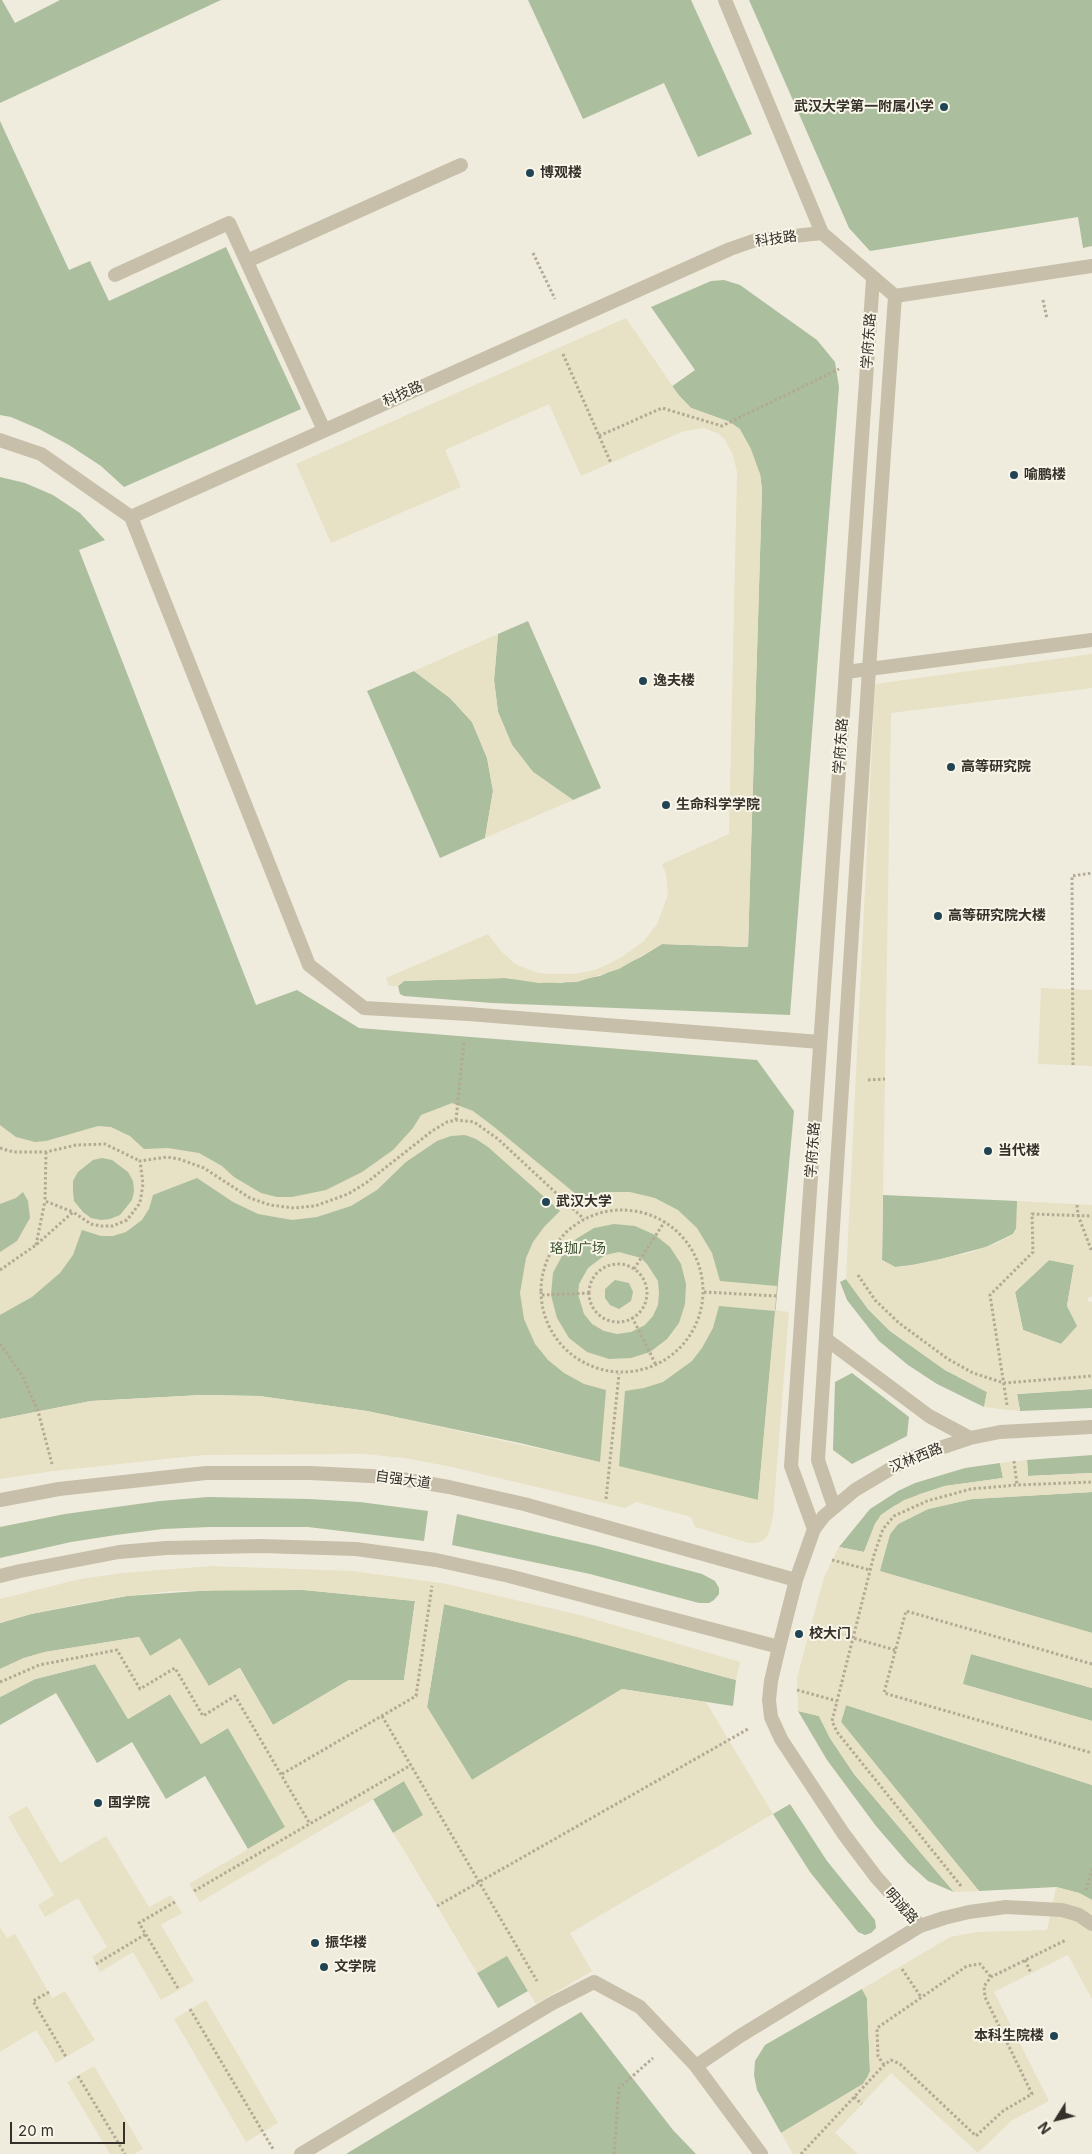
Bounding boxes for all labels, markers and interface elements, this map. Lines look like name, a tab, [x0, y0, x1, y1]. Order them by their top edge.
place label: 武汉大学第一附属小学	[794, 99, 934, 115]
marker: 武汉大学第一附属小学	[938, 101, 950, 113]
place label: 博观楼	[540, 165, 582, 181]
marker: 博观楼	[524, 167, 536, 179]
street label: 科技路	[754, 228, 798, 250]
street label: 学府东路	[859, 312, 879, 370]
street label: 科技路	[380, 378, 426, 410]
place label: 喻鹏楼	[1024, 467, 1066, 483]
marker: 喻鹏楼	[1008, 469, 1020, 481]
place label: 逸夫楼	[653, 673, 695, 689]
marker: 逸夫楼	[637, 675, 649, 687]
street label: 学府东路	[831, 717, 851, 775]
place label: 高等研究院	[961, 759, 1031, 775]
marker: 高等研究院	[945, 761, 957, 773]
place label: 生命科学学院	[676, 797, 760, 813]
marker: 生命科学学院	[660, 799, 672, 811]
place label: 高等研究院大楼	[948, 908, 1046, 924]
marker: 高等研究院大楼	[932, 910, 944, 922]
street label: 学府东路	[803, 1121, 823, 1179]
place label: 当代楼	[998, 1143, 1040, 1159]
marker: 当代楼	[982, 1145, 994, 1157]
place label: 武汉大学	[556, 1194, 612, 1210]
marker: 武汉大学	[540, 1196, 552, 1208]
park label: 珞珈广场	[550, 1241, 606, 1257]
street label: 汉林西路	[887, 1440, 945, 1476]
street label: 自强大道	[374, 1468, 432, 1492]
place label: 校大门	[809, 1626, 851, 1642]
marker: 校大门	[793, 1628, 805, 1640]
place label: 国学院	[108, 1795, 150, 1811]
marker: 国学院	[92, 1797, 104, 1809]
street label: 明诚路	[881, 1885, 921, 1927]
place label: 振华楼	[325, 1935, 367, 1951]
marker: 振华楼	[309, 1937, 321, 1949]
place label: 文学院	[334, 1959, 376, 1975]
marker: 文学院	[318, 1961, 330, 1973]
place label: 本科生院楼	[974, 2028, 1044, 2044]
marker: 本科生院楼	[1048, 2030, 1060, 2042]
north arrow	[1032, 2094, 1082, 2144]
scale bar	[12, 2112, 128, 2144]
text: N	[1034, 2119, 1054, 2137]
text: 20 m	[18, 2121, 54, 2140]

